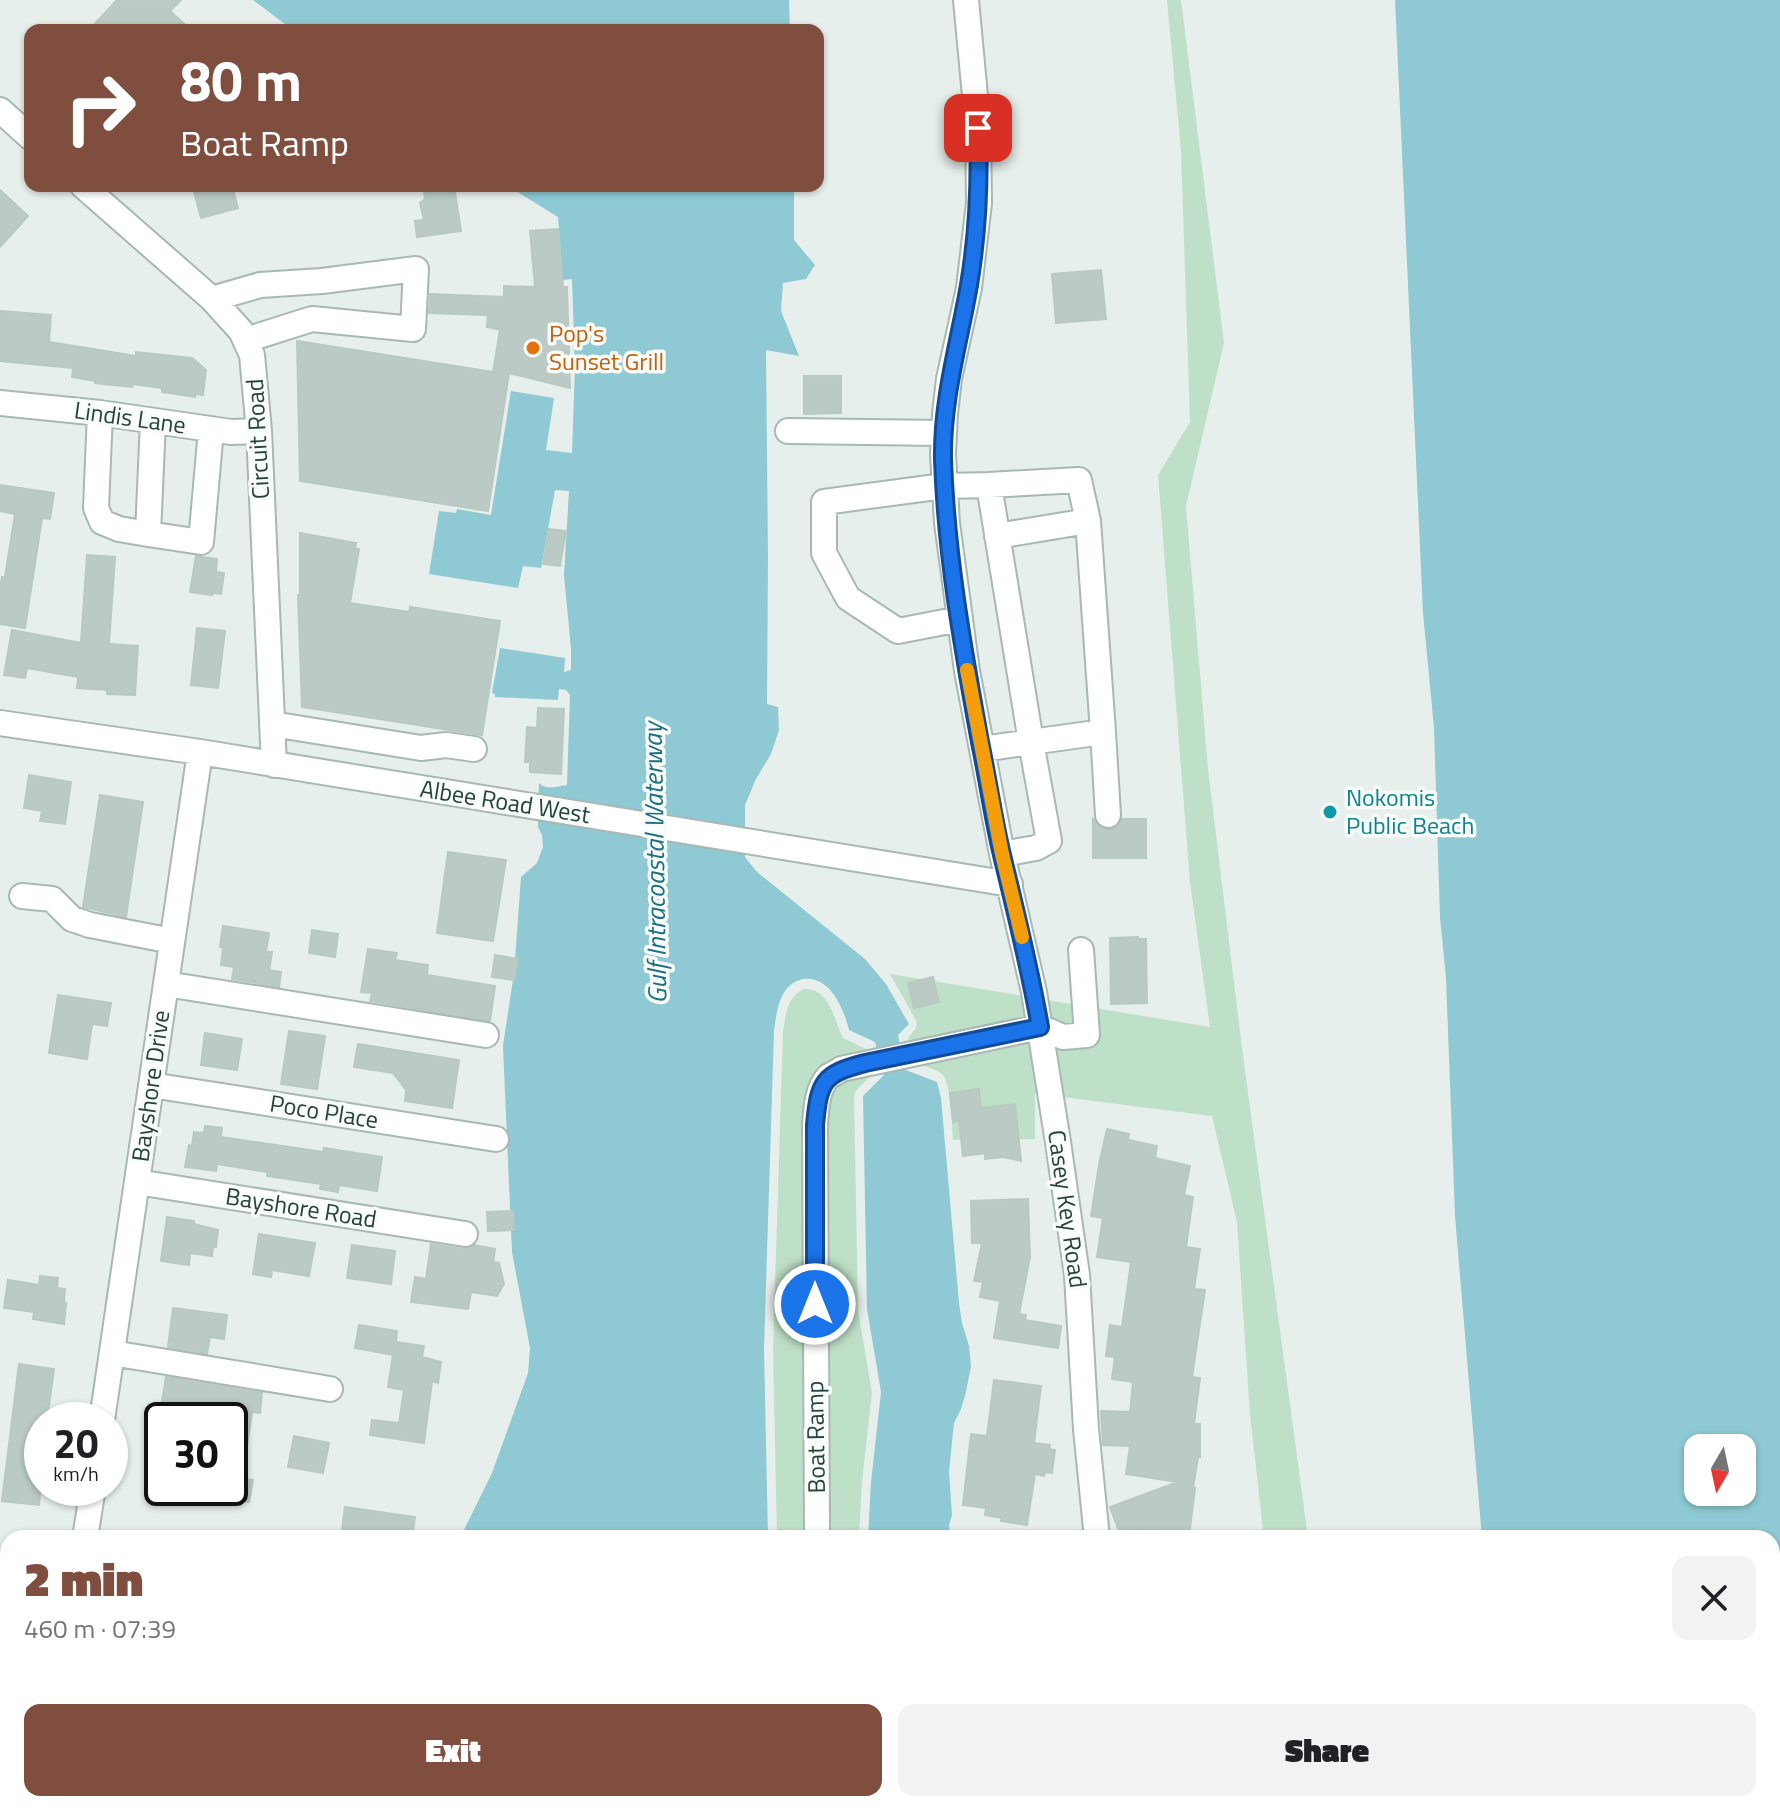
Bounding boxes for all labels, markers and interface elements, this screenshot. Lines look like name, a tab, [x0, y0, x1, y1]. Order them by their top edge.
text: 80 m	[180, 38, 302, 123]
icon: right	[48, 56, 152, 160]
pin	[944, 94, 1012, 162]
icon: arrive	[956, 106, 1000, 150]
text: Boat Ramp	[180, 115, 349, 170]
place label: Pop's Sunset Grill	[549, 315, 664, 379]
marker: Pop's Sunset Grill	[524, 339, 542, 357]
street label: Circuit Road	[236, 378, 278, 500]
street label: Lindis Lane	[72, 391, 188, 443]
water label: Gulf Intracoastal Waterway	[632, 719, 676, 1004]
street label: Albee Road West	[418, 770, 593, 832]
place label: Nokomis Public Beach	[1346, 779, 1474, 843]
marker: Nokomis Public Beach	[1321, 803, 1339, 821]
street label: Bayshore Drive	[122, 1008, 178, 1164]
street label: Poco Place	[267, 1085, 381, 1137]
street label: Casey Key Road	[1039, 1128, 1097, 1290]
street label: Bayshore Road	[223, 1177, 379, 1237]
position arrow	[773, 1262, 857, 1346]
street label: Boat Ramp	[796, 1380, 834, 1494]
speed limit sign: 30	[144, 1402, 248, 1506]
text: 20	[54, 1413, 98, 1474]
north arrow	[1684, 1434, 1756, 1506]
map controls	[1684, 1434, 1756, 1506]
text: km/h	[53, 1458, 99, 1489]
text: 2 min	[24, 1542, 143, 1615]
button: close	[1672, 1556, 1756, 1640]
text: 460 m · 07:39	[24, 1609, 176, 1648]
button: Exit	[24, 1704, 882, 1796]
button: Share	[898, 1704, 1756, 1796]

